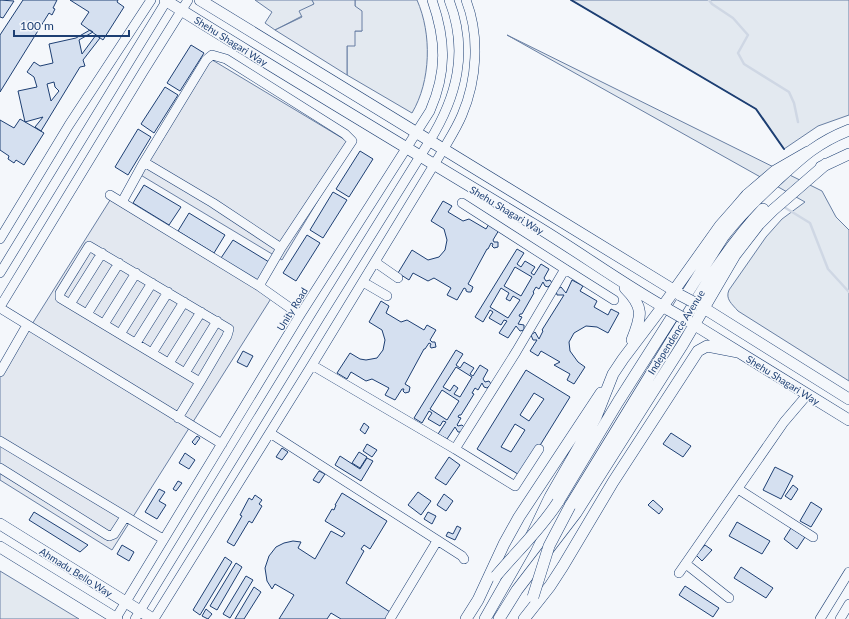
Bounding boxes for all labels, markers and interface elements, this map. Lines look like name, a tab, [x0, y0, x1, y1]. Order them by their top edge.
scale bar	[14, 12, 129, 38]
street label: Shehu Shagari Way	[192, 14, 271, 69]
text: 100 m	[20, 18, 54, 33]
street label: Shehu Shagari Way	[468, 183, 547, 237]
street label: Unity Road	[274, 285, 310, 333]
street label: Independence Avenue	[645, 288, 707, 376]
street label: Shehu Shagari Way	[744, 353, 823, 408]
street label: Ahmadu Bello Way	[37, 545, 115, 600]

